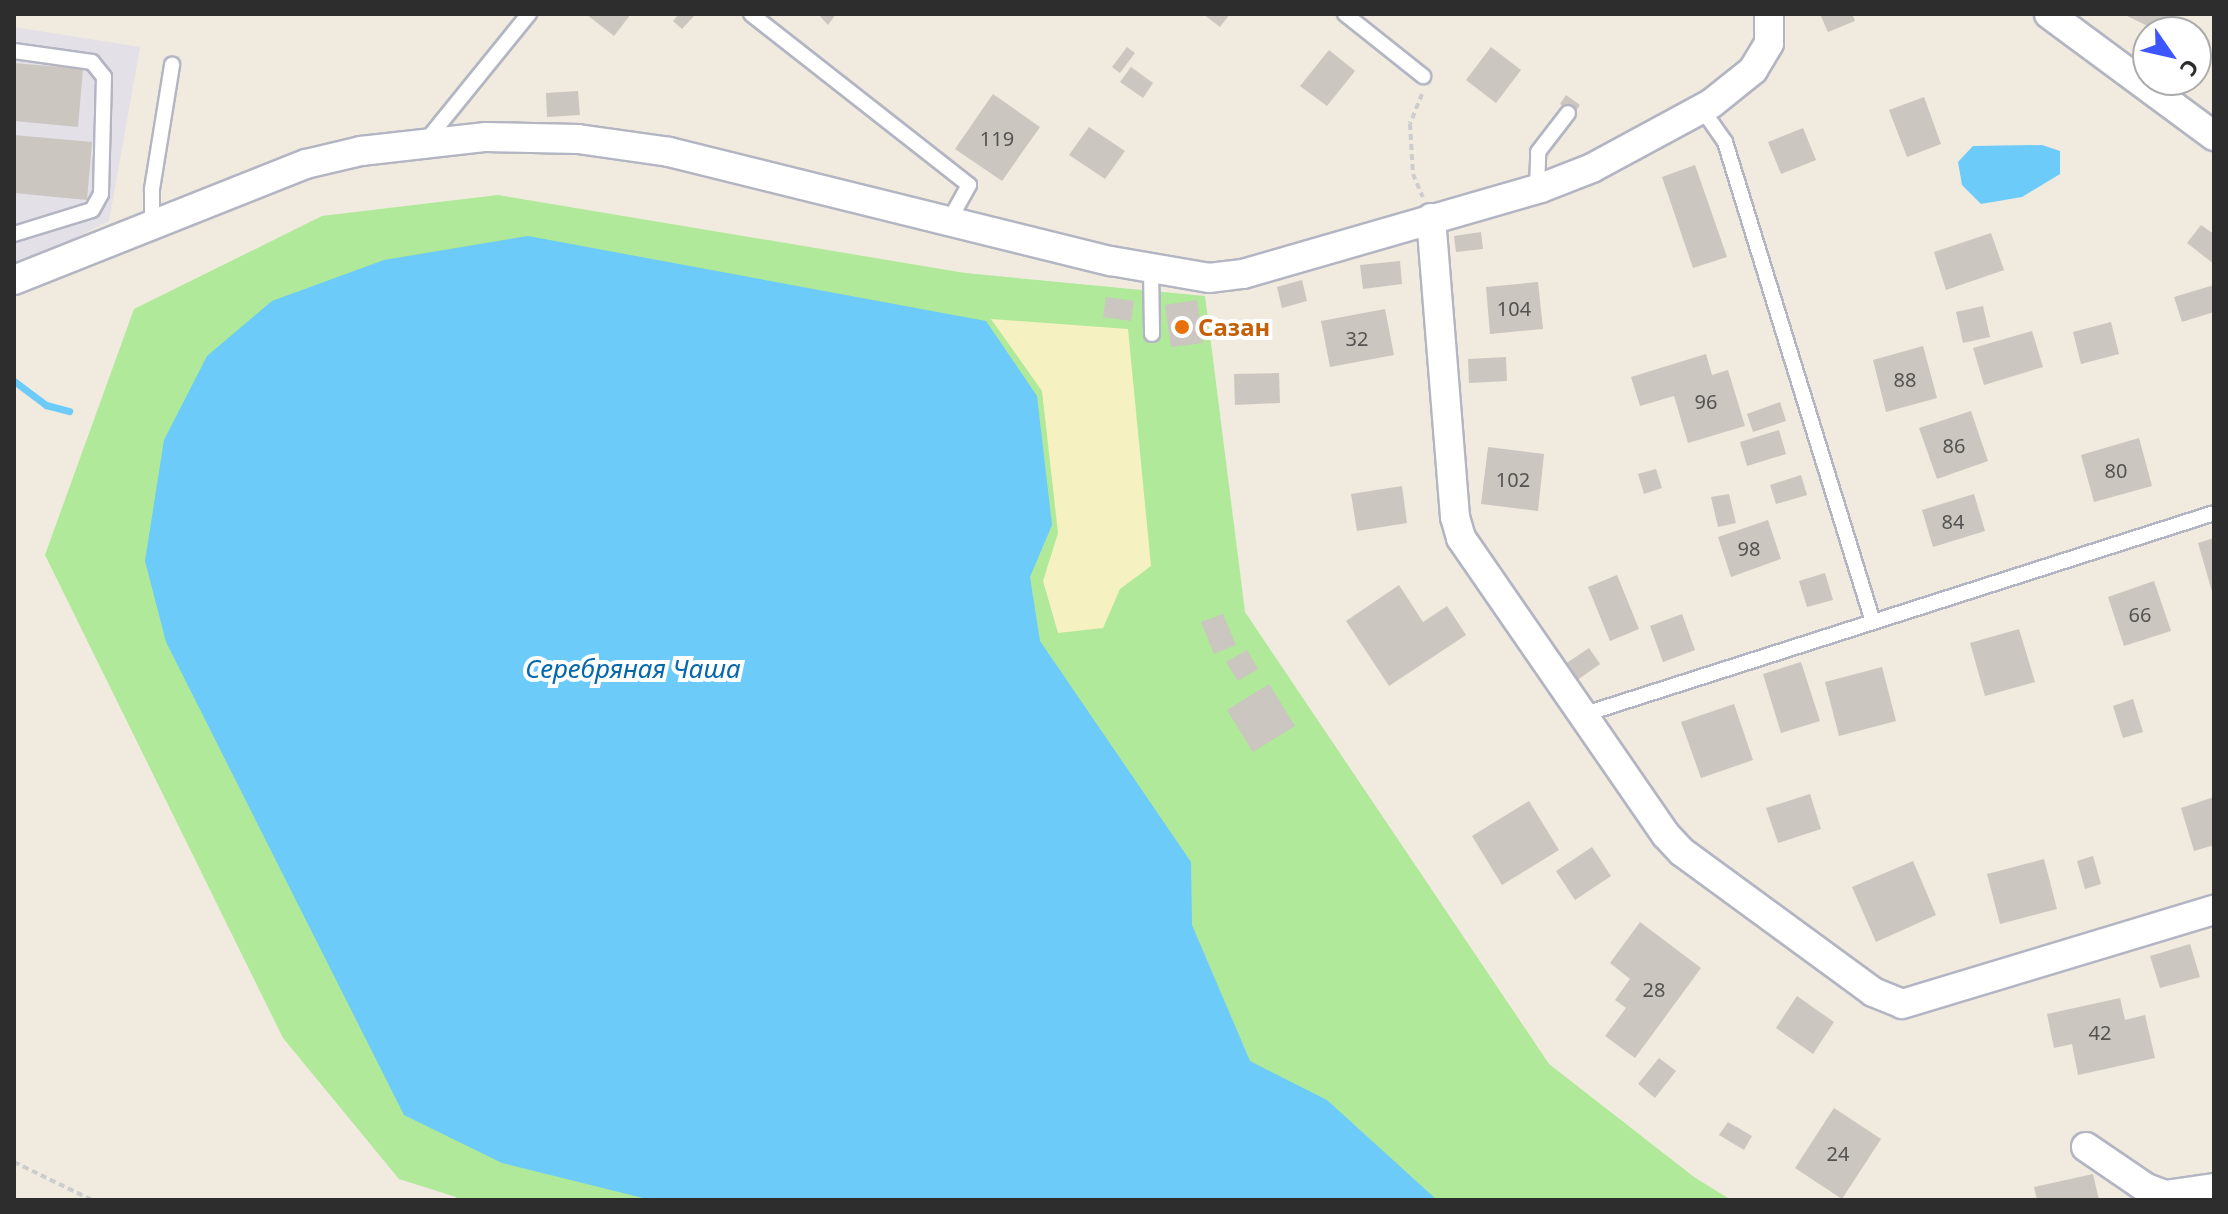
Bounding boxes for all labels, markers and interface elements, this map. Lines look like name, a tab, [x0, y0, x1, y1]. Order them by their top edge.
north arrow	[2132, 16, 2212, 96]
text: С	[2174, 54, 2207, 83]
house number: 119	[980, 126, 1014, 150]
house number: 104	[1497, 296, 1531, 320]
place label: Сазан	[1198, 313, 1270, 341]
marker: Сазан	[1173, 318, 1191, 336]
house number: 32	[1346, 326, 1368, 350]
house number: 88	[1894, 367, 1916, 391]
house number: 96	[1695, 389, 1717, 413]
house number: 86	[1943, 433, 1965, 457]
house number: 80	[2105, 458, 2127, 482]
house number: 102	[1496, 467, 1530, 491]
house number: 84	[1942, 509, 1964, 533]
house number: 98	[1738, 536, 1760, 560]
house number: 66	[2129, 602, 2151, 626]
water label: Серебряная Чаша	[525, 653, 741, 685]
house number: 28	[1643, 977, 1665, 1001]
house number: 42	[2089, 1020, 2111, 1044]
house number: 24	[1827, 1141, 1849, 1165]

